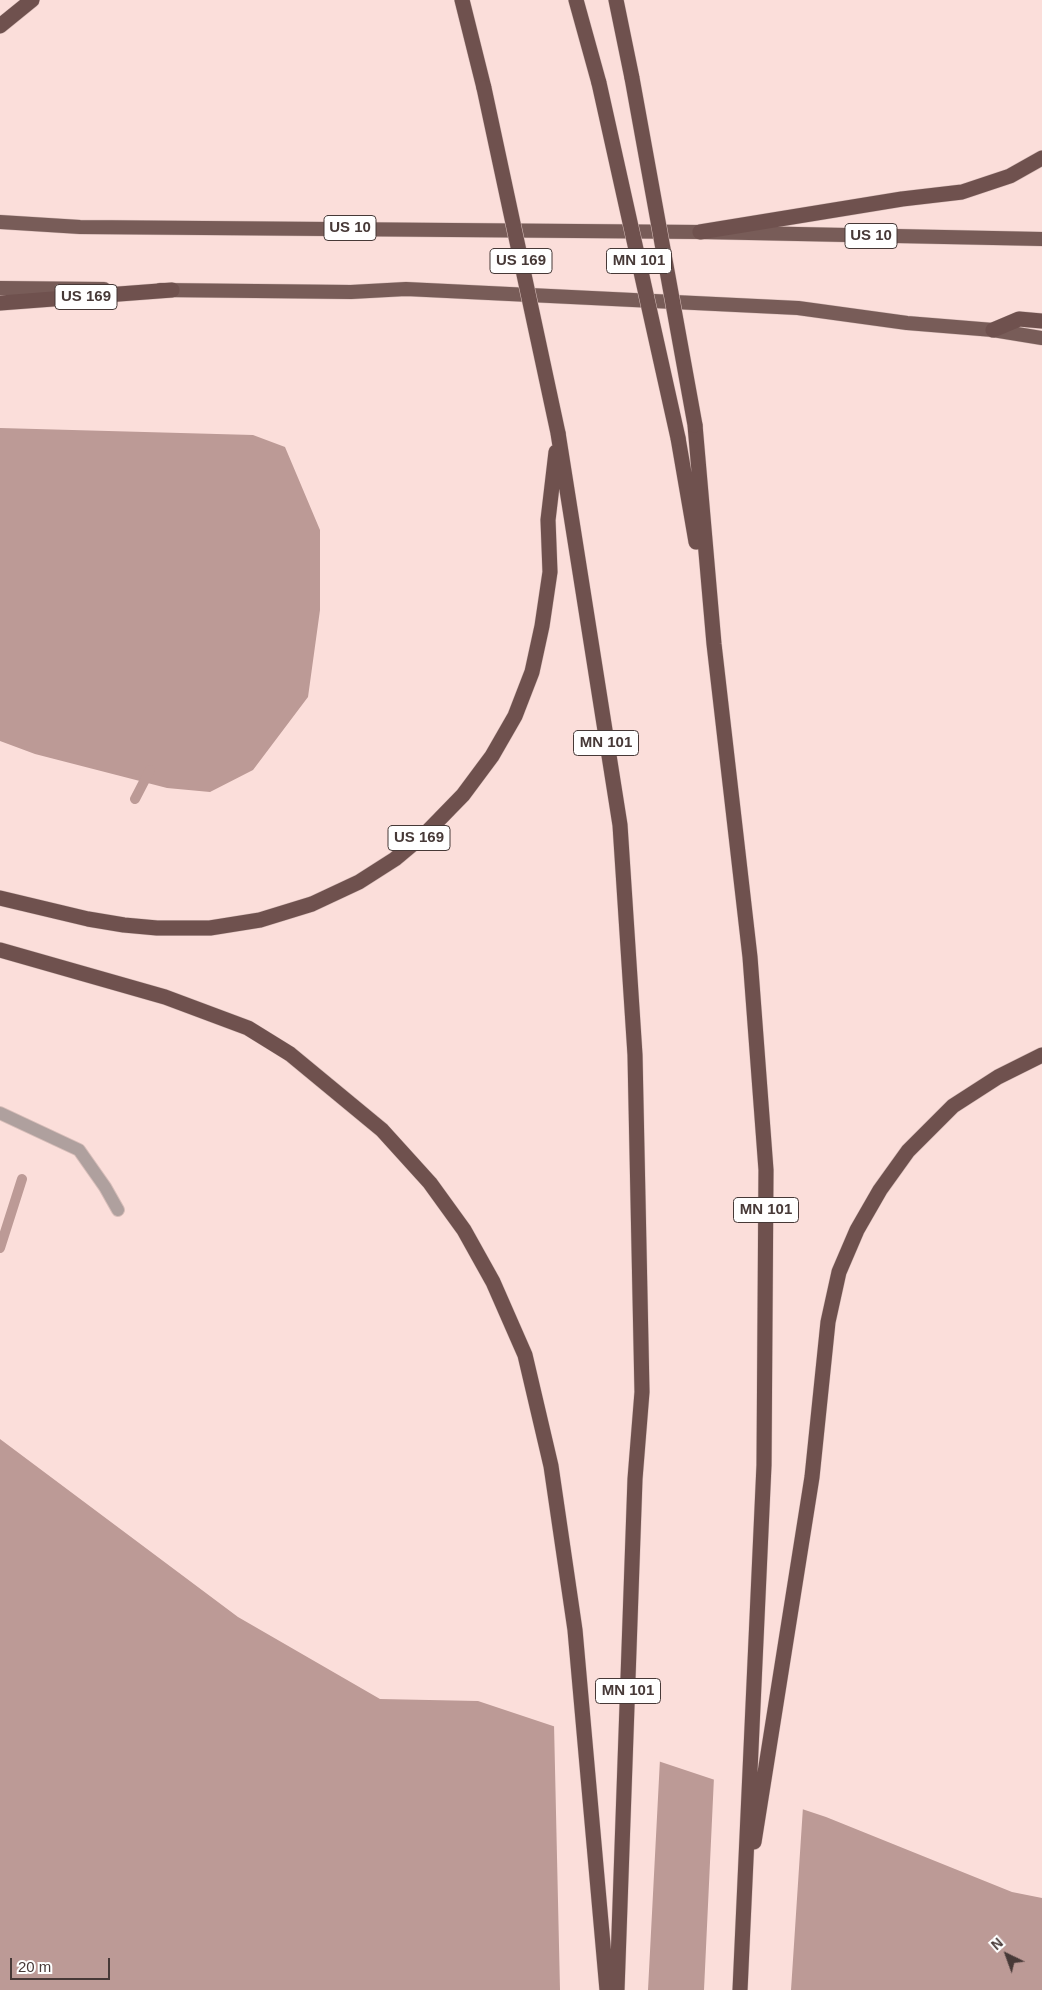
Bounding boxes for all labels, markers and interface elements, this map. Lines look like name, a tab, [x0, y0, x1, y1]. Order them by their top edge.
road number: US 10	[324, 216, 376, 240]
road number: US 10	[845, 224, 897, 248]
road number: US 169	[490, 248, 552, 274]
road number: MN 101	[606, 248, 672, 274]
road number: US 169	[55, 284, 117, 310]
road number: MN 101	[574, 730, 638, 756]
road number: US 169	[388, 826, 450, 850]
road number: MN 101	[734, 1198, 798, 1222]
road number: MN 101	[596, 1678, 660, 1704]
north arrow	[982, 1930, 1032, 1980]
text: N	[988, 1935, 1006, 1953]
scale bar	[12, 1948, 112, 1980]
text: 20 m	[18, 1958, 51, 1975]

